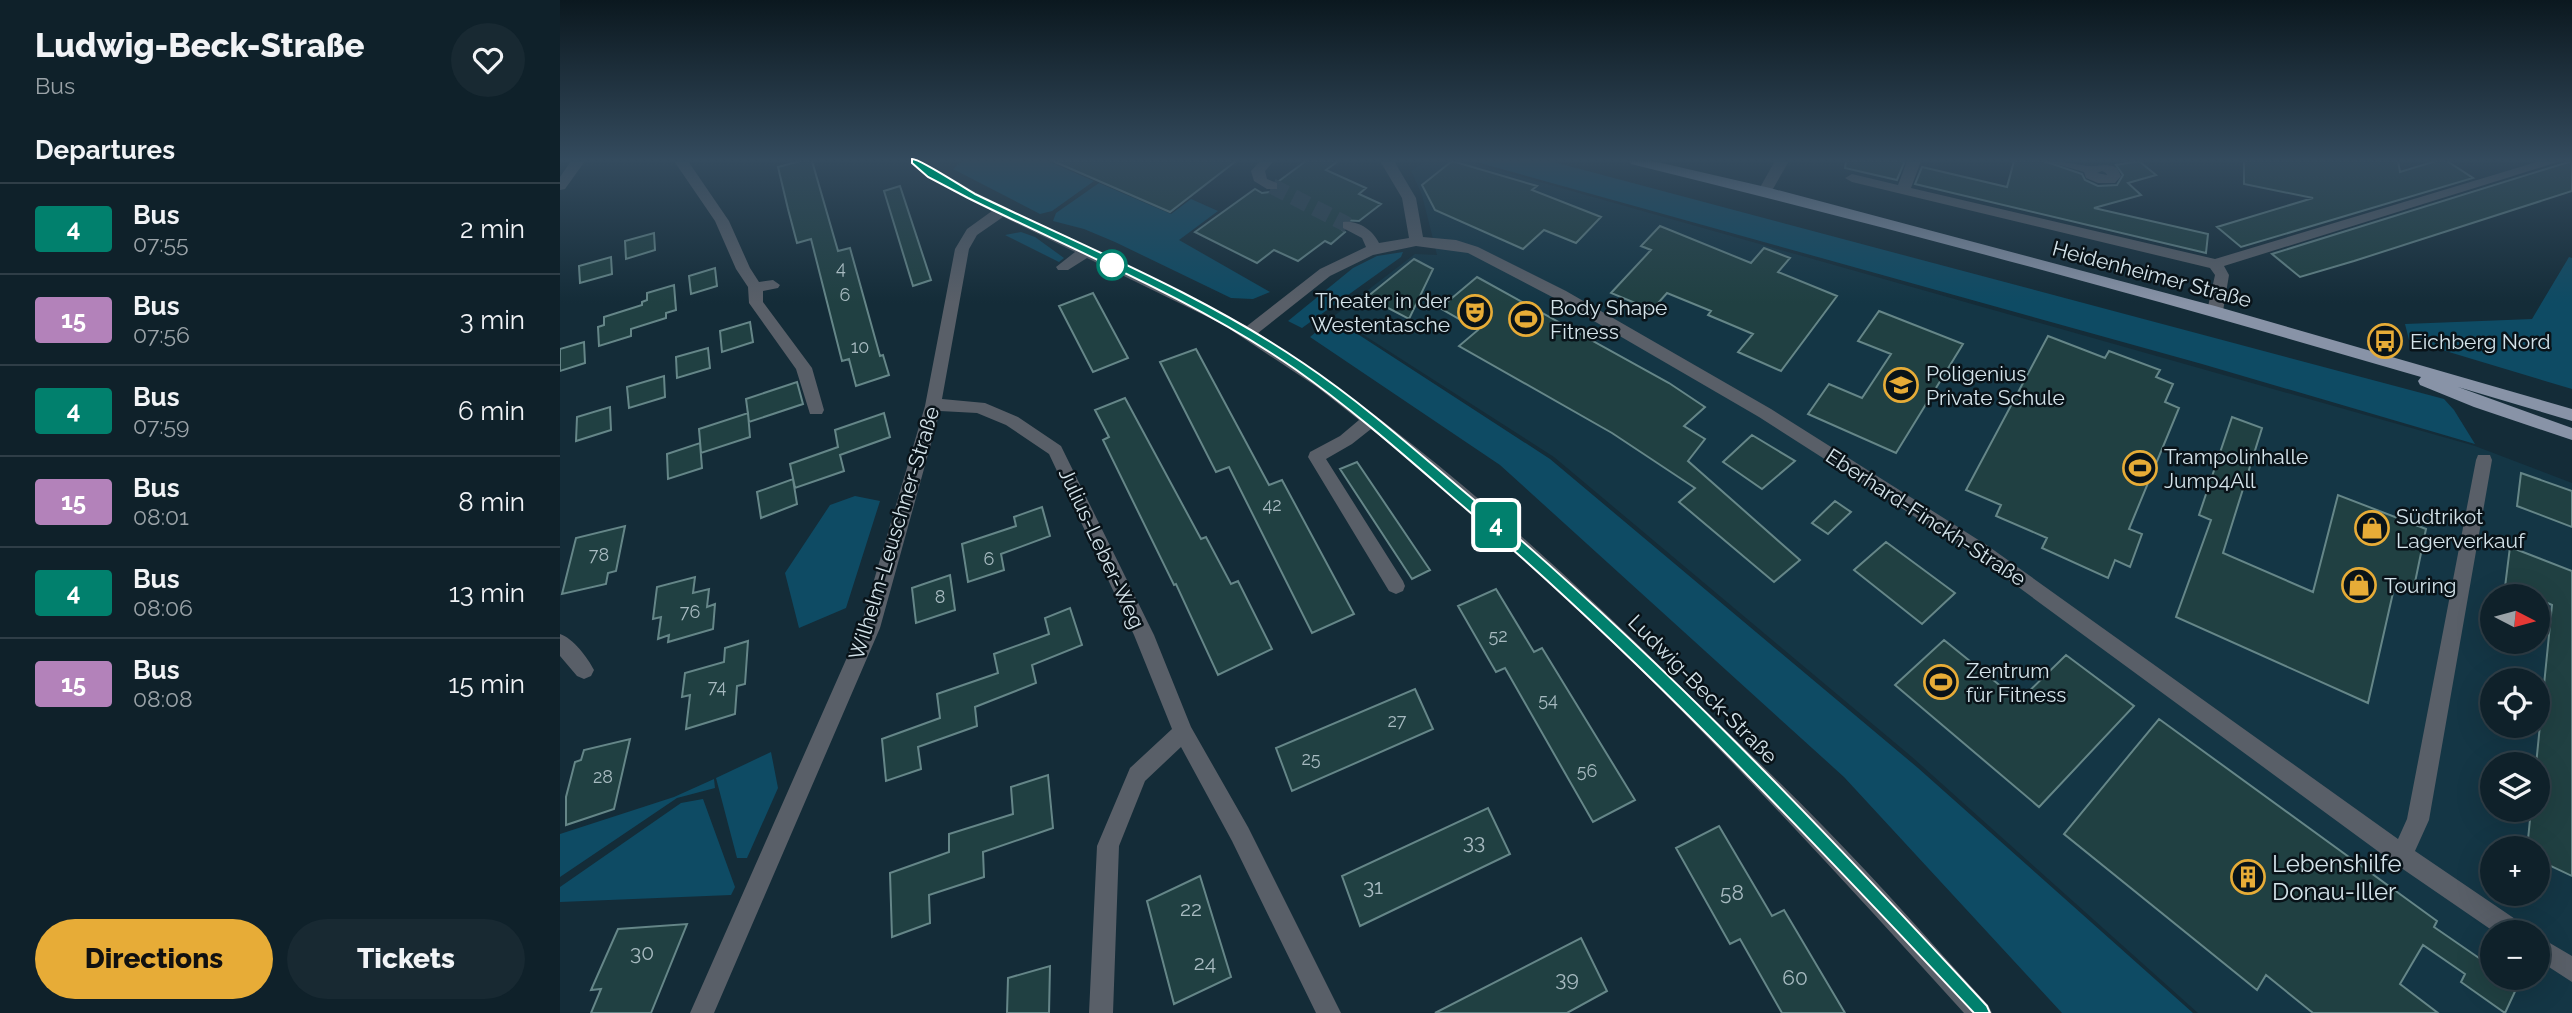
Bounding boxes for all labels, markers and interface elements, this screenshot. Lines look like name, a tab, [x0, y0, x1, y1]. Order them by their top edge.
button: heart	[451, 23, 525, 97]
text: Ludwig-Beck-Straße	[35, 26, 365, 65]
text: Bus	[35, 72, 75, 99]
text: Departures	[35, 135, 175, 165]
text: Bus	[133, 200, 180, 230]
text: 4	[67, 214, 80, 243]
text: 2 min	[460, 214, 525, 244]
text: 07:55	[133, 230, 189, 257]
street label: Heidenheimer Straße	[2050, 235, 2254, 313]
unlabelled marker	[1097, 250, 1127, 280]
house number: 4	[836, 257, 846, 278]
house number: 6	[840, 284, 851, 305]
place label: Theater in der Westentasche	[1311, 288, 1451, 337]
text: Bus	[133, 291, 180, 321]
theatre icon: Theater in der Westentasche	[1456, 293, 1494, 331]
place label: Body Shape Fitness	[1550, 295, 1667, 344]
sports icon: Body Shape Fitness	[1507, 300, 1545, 338]
text: 15	[61, 305, 86, 334]
text: 3 min	[460, 305, 525, 335]
text: 07:56	[133, 321, 190, 348]
bus stop icon: Eichberg Nord	[2366, 322, 2404, 360]
place label: Eichberg Nord	[2410, 329, 2551, 354]
house number: 10	[851, 336, 869, 357]
place label: Poligenius Private Schule	[1926, 361, 2065, 410]
school or university icon: Poligenius Private Schule	[1882, 366, 1920, 404]
text: Bus	[133, 382, 180, 412]
text: 4	[67, 396, 80, 425]
text: 6 min	[458, 396, 525, 426]
street label: Wilhelm-Leuschner-Straße	[843, 403, 945, 663]
text: 07:59	[133, 412, 190, 439]
street label: Eberhard-Finckh-Straße	[1821, 443, 2031, 591]
place label: Trampolinhalle Jump4All	[2164, 444, 2308, 493]
sports icon: Trampolinhalle Jump4All	[2121, 449, 2159, 487]
street label: Julius-Leber-Weg	[1054, 464, 1150, 632]
text: Bus	[133, 473, 180, 503]
text: 15	[61, 487, 86, 516]
text: 8 min	[458, 487, 525, 517]
house number: 42	[1262, 494, 1282, 515]
line badge: 4	[1473, 502, 1519, 548]
text: 08:01	[133, 503, 189, 530]
place label: Südtrikot Lagerverkauf	[2396, 504, 2526, 553]
shop icon: Südtrikot Lagerverkauf	[2353, 509, 2391, 547]
text: 4	[1489, 510, 1503, 539]
house number: 78	[589, 544, 609, 565]
house number: 6	[984, 548, 995, 569]
text: Bus	[133, 564, 180, 594]
shop icon: Touring	[2340, 566, 2378, 604]
place label: Touring	[2384, 573, 2457, 598]
text: 4	[67, 578, 80, 607]
text: 13 min	[449, 578, 525, 608]
north arrow	[2480, 584, 2550, 654]
map controls	[2480, 584, 2550, 990]
house number: 8	[935, 586, 945, 607]
text: 08:06	[133, 594, 193, 621]
house number: 76	[680, 601, 700, 622]
street label: Ludwig-Beck-Straße	[1623, 609, 1783, 769]
house number: 52	[1488, 625, 1508, 646]
text: Bus	[133, 655, 180, 685]
place label: Zentrum für Fitness	[1966, 658, 2066, 707]
sports icon: Zentrum für Fitness	[1922, 663, 1960, 701]
button: locate	[2480, 668, 2550, 738]
text: 15	[61, 669, 86, 698]
text: 15 min	[448, 669, 525, 699]
house number: 74	[708, 676, 726, 697]
text: 08:08	[133, 685, 193, 712]
house number: 54	[1538, 689, 1558, 710]
house number: 27	[1387, 710, 1407, 731]
house number: 25	[1301, 748, 1321, 769]
button: layers	[2480, 752, 2550, 822]
house number: 56	[1577, 760, 1597, 781]
house number: 28	[593, 766, 613, 787]
house number: 33	[1463, 829, 1485, 854]
button: +	[2480, 836, 2550, 906]
place label: Lebenshilfe Donau-Iller	[2272, 849, 2402, 906]
building icon: Lebenshilfe Donau-Iller	[2229, 858, 2267, 896]
house number: 31	[1363, 874, 1383, 899]
house number: 58	[1720, 880, 1744, 905]
house number: 22	[1180, 896, 1202, 921]
button: Directions	[35, 919, 273, 999]
button: Tickets	[287, 919, 525, 999]
button: −	[2480, 920, 2550, 990]
house number: 30	[630, 940, 654, 965]
house number: 24	[1194, 950, 1216, 975]
house number: 60	[1782, 965, 1808, 990]
house number: 39	[1555, 966, 1579, 991]

